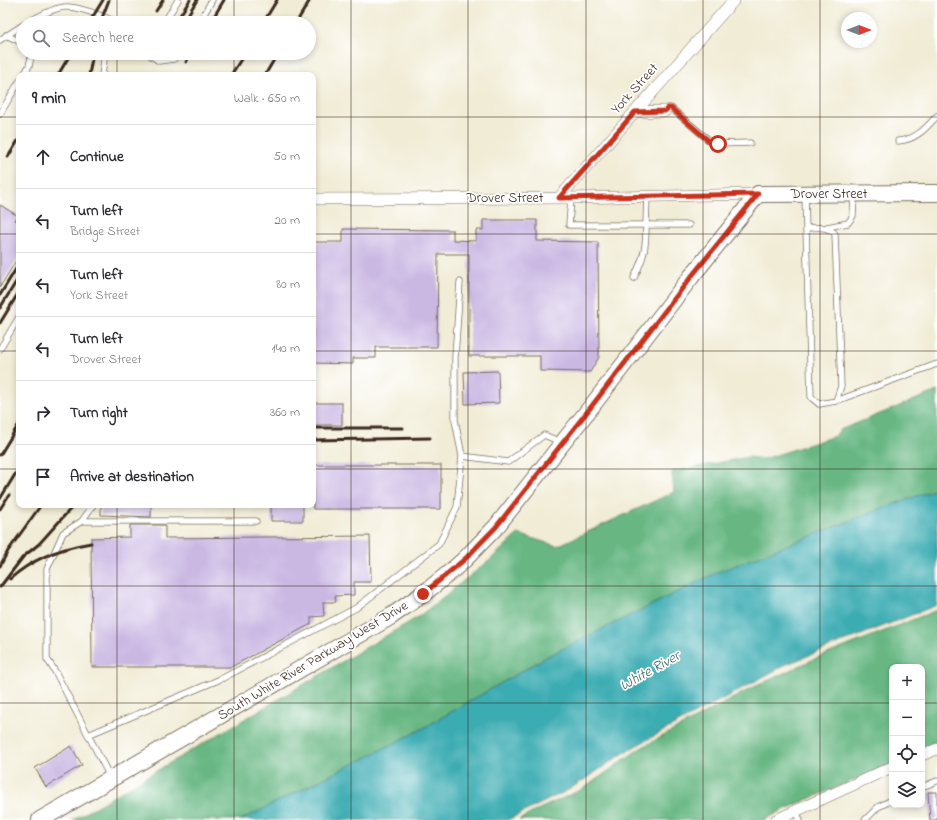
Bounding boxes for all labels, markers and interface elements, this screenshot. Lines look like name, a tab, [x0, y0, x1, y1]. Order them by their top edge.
north arrow	[841, 12, 877, 48]
search box	[16, 16, 316, 60]
icon: search	[30, 27, 52, 49]
text: Search here	[62, 27, 134, 49]
street label: York Street	[606, 59, 664, 119]
text: 9 min	[32, 86, 66, 111]
text: Walk · 650 m	[234, 89, 300, 108]
route start	[709, 135, 727, 153]
icon: ahead	[32, 146, 54, 168]
text: Continue	[70, 146, 124, 168]
text: 50 m	[274, 147, 300, 166]
street label: Drover Street	[789, 184, 868, 205]
street label: Drover Street	[465, 188, 544, 209]
text: Turn left	[70, 200, 123, 222]
icon: left	[32, 210, 54, 232]
text: 20 m	[275, 211, 300, 230]
text: Bridge Street	[70, 222, 140, 241]
text: Turn left	[70, 264, 123, 286]
icon: left	[32, 274, 54, 296]
text: 80 m	[276, 275, 300, 294]
text: York Street	[70, 286, 128, 305]
text: Turn left	[70, 328, 123, 350]
icon: left	[32, 338, 54, 360]
text: 140 m	[272, 339, 300, 358]
text: Drover Street	[70, 350, 142, 369]
icon: right	[32, 402, 54, 424]
text: Turn right	[70, 402, 128, 424]
text: 360 m	[270, 403, 300, 422]
icon: arrive	[32, 466, 54, 488]
text: Arrive at destination	[70, 466, 194, 488]
route end	[414, 585, 432, 603]
street label: South White River Parkway West Drive	[214, 595, 413, 727]
water label: White River	[616, 644, 686, 697]
map controls	[889, 664, 925, 808]
button: +	[889, 664, 925, 700]
button: −	[889, 700, 925, 736]
button: locate	[889, 736, 925, 772]
button: layers	[889, 772, 925, 808]

